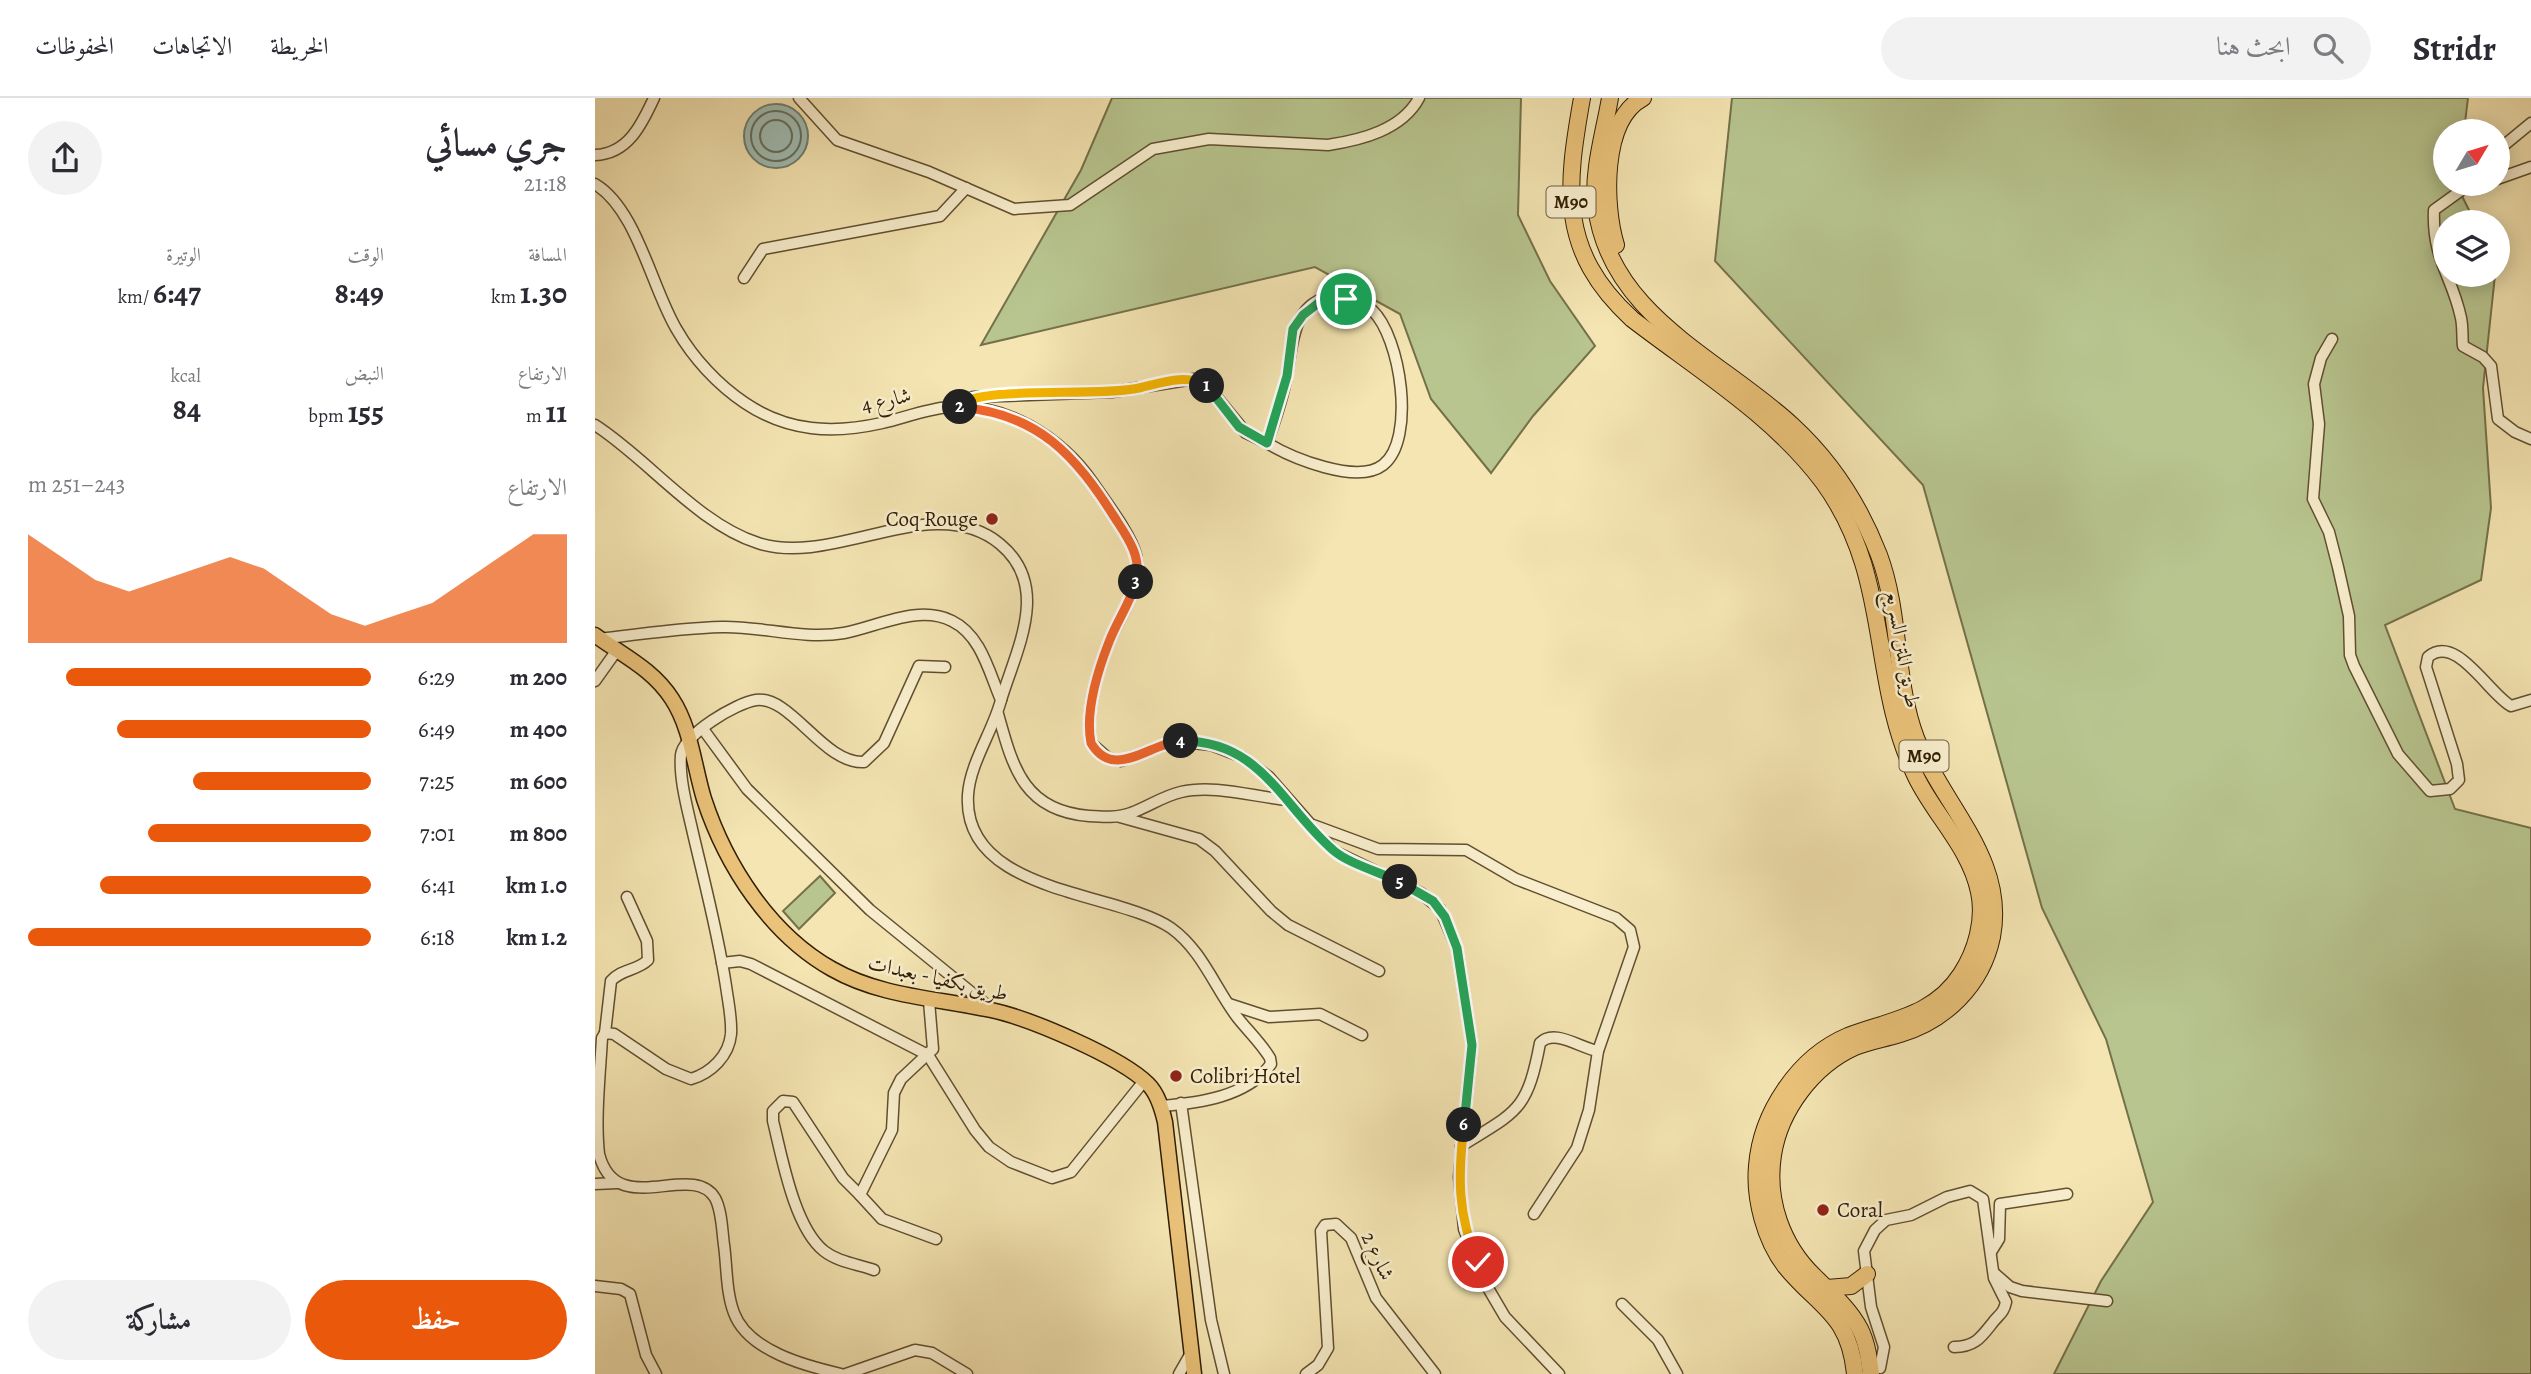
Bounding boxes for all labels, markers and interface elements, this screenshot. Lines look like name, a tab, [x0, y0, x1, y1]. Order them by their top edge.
search box	[1881, 17, 2371, 80]
text: Stridr	[2413, 26, 2496, 71]
text: ابحث هنا	[2216, 29, 2291, 64]
icon: search	[2309, 29, 2347, 67]
text: المحفوظات	[35, 30, 114, 62]
text: الاتجاهات	[152, 30, 232, 62]
text: الخريطة	[270, 30, 329, 62]
text: جري مسائي	[425, 116, 567, 168]
north arrow	[2433, 119, 2509, 196]
map controls	[2433, 119, 2510, 287]
button: share	[28, 121, 102, 195]
text: 21:18	[524, 168, 567, 199]
road number: M90	[1546, 186, 1595, 218]
button: layers	[2433, 210, 2510, 287]
text: الوتيرة	[166, 242, 201, 268]
text: الوقت	[348, 242, 384, 268]
text: المسافة	[528, 242, 567, 268]
pin	[1316, 269, 1376, 329]
text: 6:47	[153, 273, 201, 313]
text: 8:49	[334, 273, 384, 313]
text: 1.30	[520, 273, 567, 313]
icon: arrive	[1327, 280, 1365, 318]
text: /km	[118, 284, 153, 310]
text: km	[491, 284, 520, 310]
text: النبض	[345, 361, 384, 387]
text: الارتفاع	[518, 361, 567, 387]
text: kcal	[171, 363, 201, 389]
pin: 1	[1189, 368, 1225, 404]
text: 1	[1203, 372, 1210, 398]
street label: شارع 4	[858, 381, 914, 423]
text: 84	[173, 389, 201, 429]
pin: 2	[943, 390, 977, 424]
text: 155	[348, 392, 384, 432]
text: 11	[546, 392, 567, 432]
text: 2	[955, 393, 964, 419]
text: bpm	[308, 403, 348, 429]
text: m	[526, 403, 546, 429]
text: 243–251 m	[28, 469, 125, 500]
text: الارتفاع	[507, 472, 567, 503]
place label: Coq Rouge	[886, 505, 978, 533]
marker: Coq Rouge	[984, 511, 1000, 527]
pin: 3	[1119, 564, 1153, 600]
text: 3	[1131, 568, 1140, 594]
street label: طريق المتن السريع	[1874, 588, 1927, 711]
text: 6:29	[418, 662, 455, 693]
text: 200 m	[509, 662, 567, 693]
text: 6:49	[418, 714, 455, 745]
text: 400 m	[510, 714, 567, 745]
pin: 4	[1163, 724, 1199, 758]
text: 4	[1176, 727, 1185, 753]
road number: M90	[1899, 740, 1949, 772]
text: 7:25	[419, 766, 455, 797]
text: 600 m	[510, 766, 567, 797]
text: 7:01	[420, 818, 455, 849]
text: 800 m	[510, 818, 567, 849]
pin: 5	[1383, 864, 1417, 900]
text: 5	[1395, 868, 1404, 894]
text: 6:41	[421, 870, 455, 901]
text: 1.0 km	[506, 870, 567, 901]
text: 6:18	[420, 922, 455, 953]
text: 1.2 km	[506, 922, 567, 953]
street label: طريق بكفيا - بعبدات	[865, 948, 1011, 1008]
place label: Colibri Hotel	[1190, 1062, 1300, 1090]
marker: Colibri Hotel	[1168, 1068, 1184, 1084]
pin: 6	[1447, 1108, 1481, 1142]
text: 6	[1459, 1111, 1468, 1137]
place label: Coral	[1837, 1196, 1883, 1224]
marker: Coral	[1815, 1202, 1831, 1218]
street label: شارع 2	[1351, 1227, 1401, 1287]
pin	[1448, 1232, 1508, 1292]
icon: check	[1459, 1243, 1497, 1281]
button: مشاركة	[28, 1280, 291, 1360]
button: حفظ	[305, 1280, 567, 1360]

